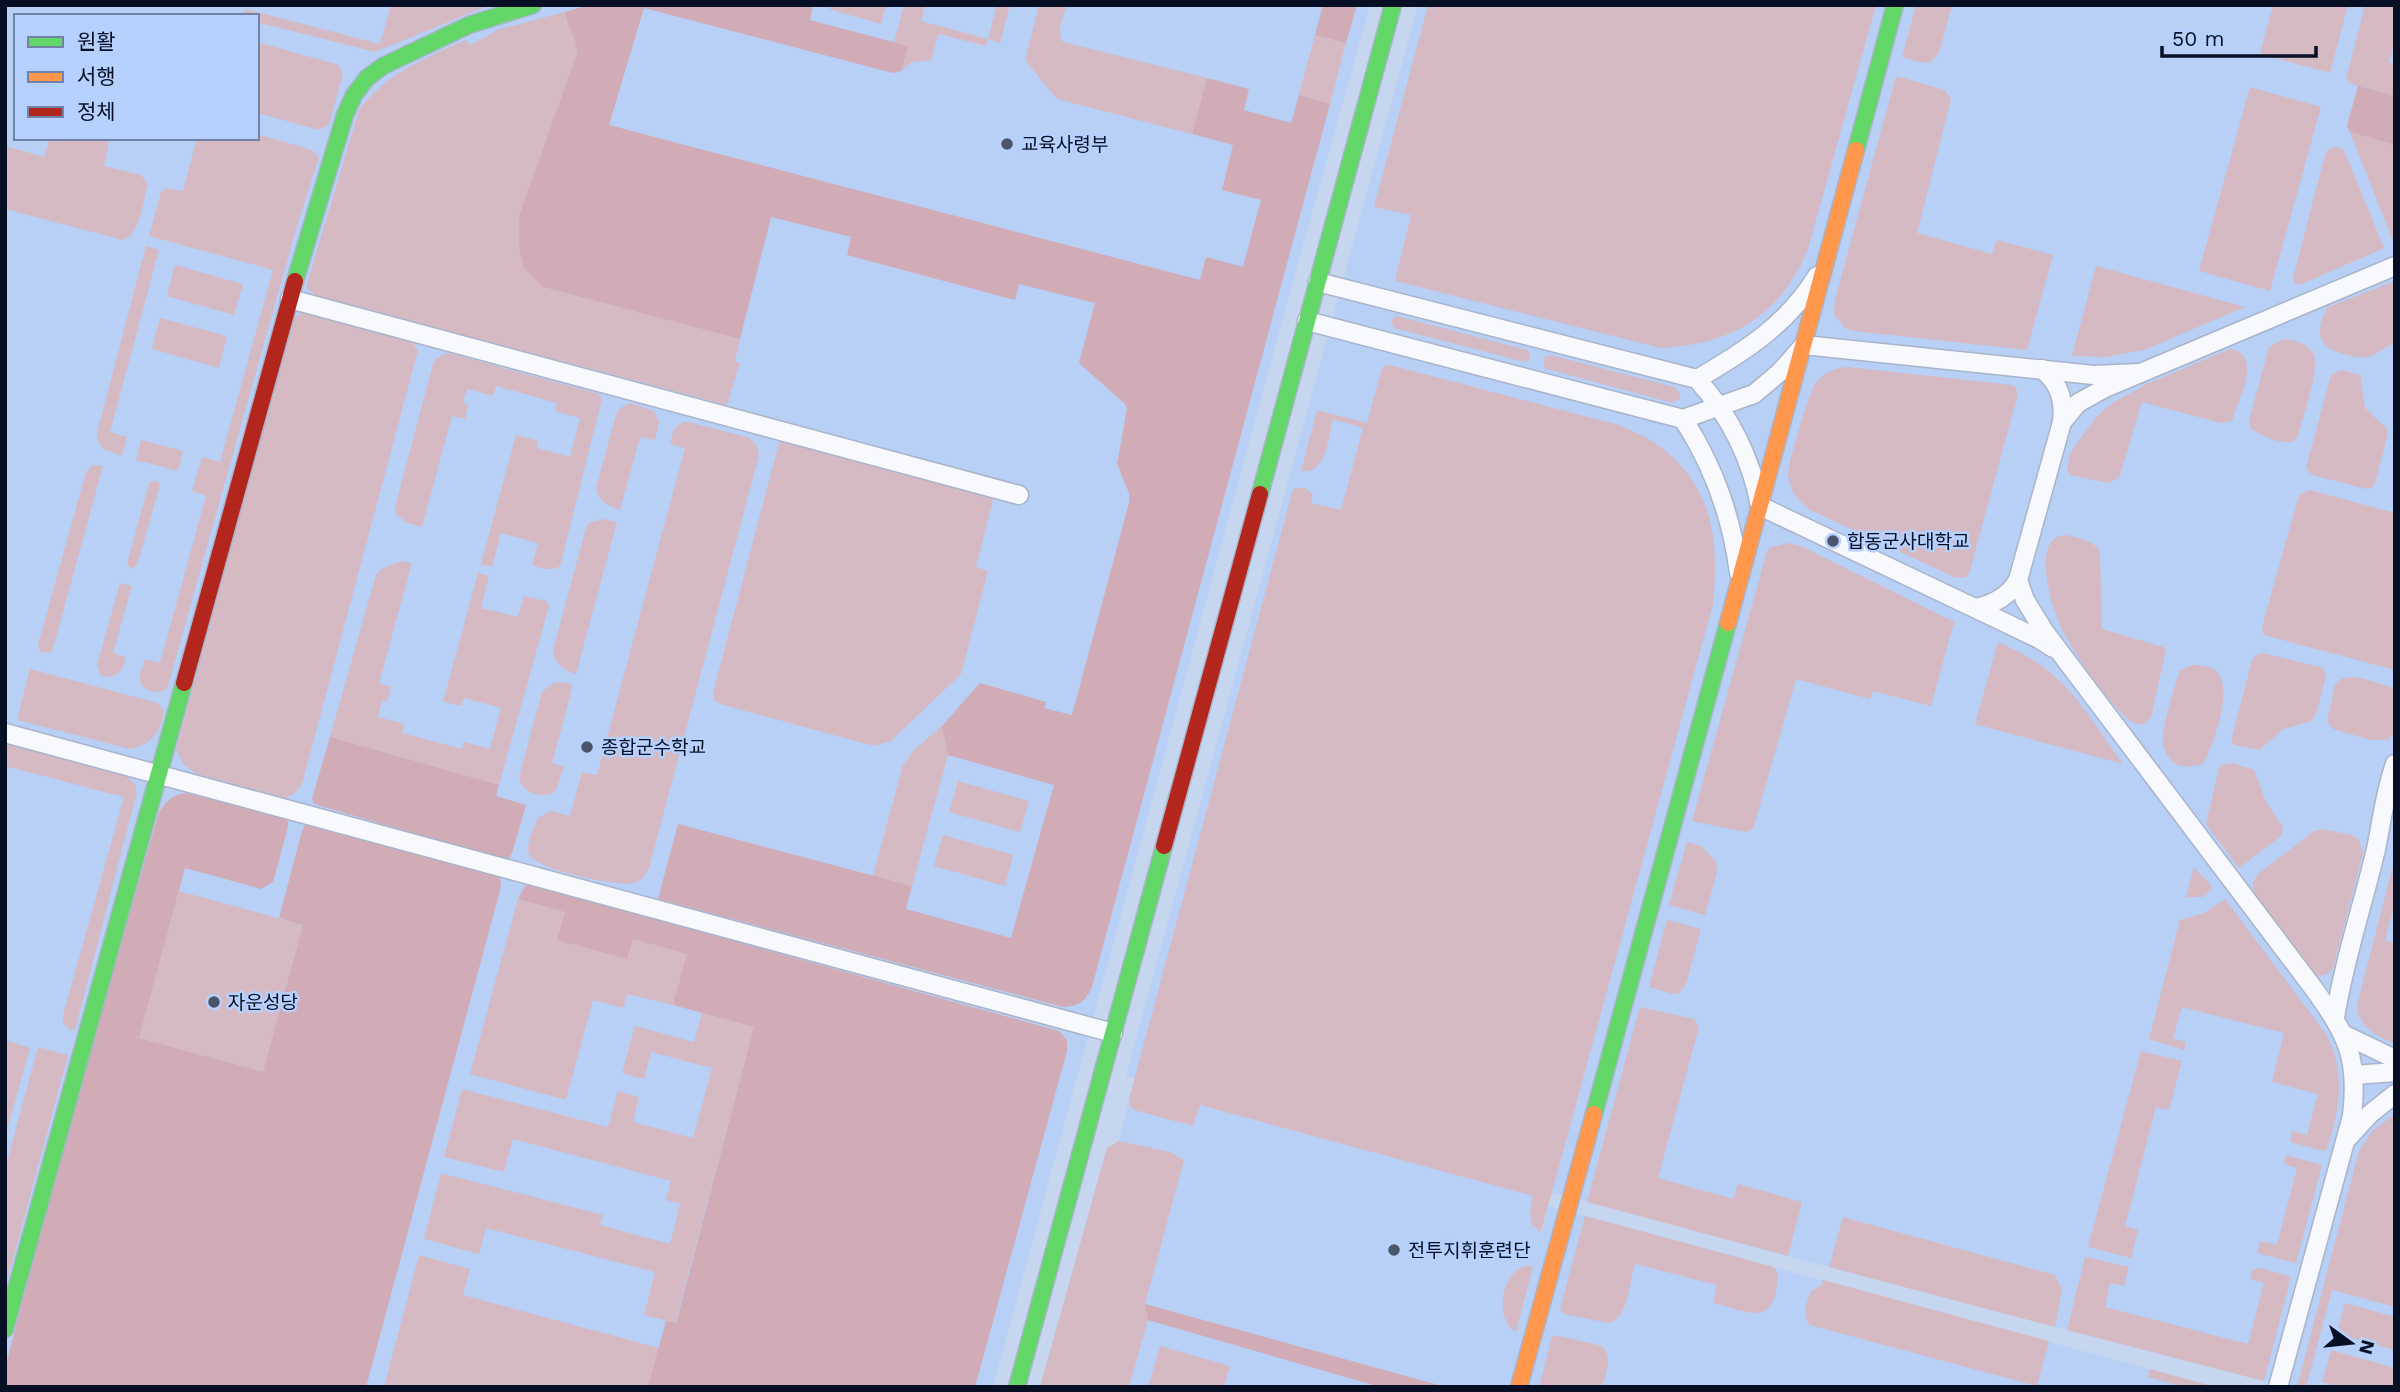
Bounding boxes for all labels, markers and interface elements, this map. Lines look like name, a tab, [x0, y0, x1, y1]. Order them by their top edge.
legend	[14, 14, 259, 140]
scale bar	[2162, 14, 2316, 58]
text: 50 m	[2172, 26, 2224, 51]
text: 원활	[77, 29, 116, 54]
text: 서행	[77, 64, 116, 89]
text: 정체	[77, 99, 116, 124]
place label: 교육사령부	[1021, 133, 1108, 156]
marker: 교육사령부	[999, 136, 1015, 152]
place label: 합동군사대학교	[1847, 530, 1969, 553]
marker: 합동군사대학교	[1825, 533, 1841, 549]
place label: 종합군수학교	[601, 736, 706, 759]
marker: 종합군수학교	[579, 739, 595, 755]
place label: 자운성당	[228, 991, 298, 1014]
marker: 자운성당	[206, 994, 222, 1010]
place label: 전투지휘훈련단	[1408, 1239, 1531, 1262]
marker: 전투지휘훈련단	[1386, 1242, 1402, 1258]
north arrow	[2316, 1308, 2386, 1378]
text: N	[2354, 1337, 2380, 1357]

